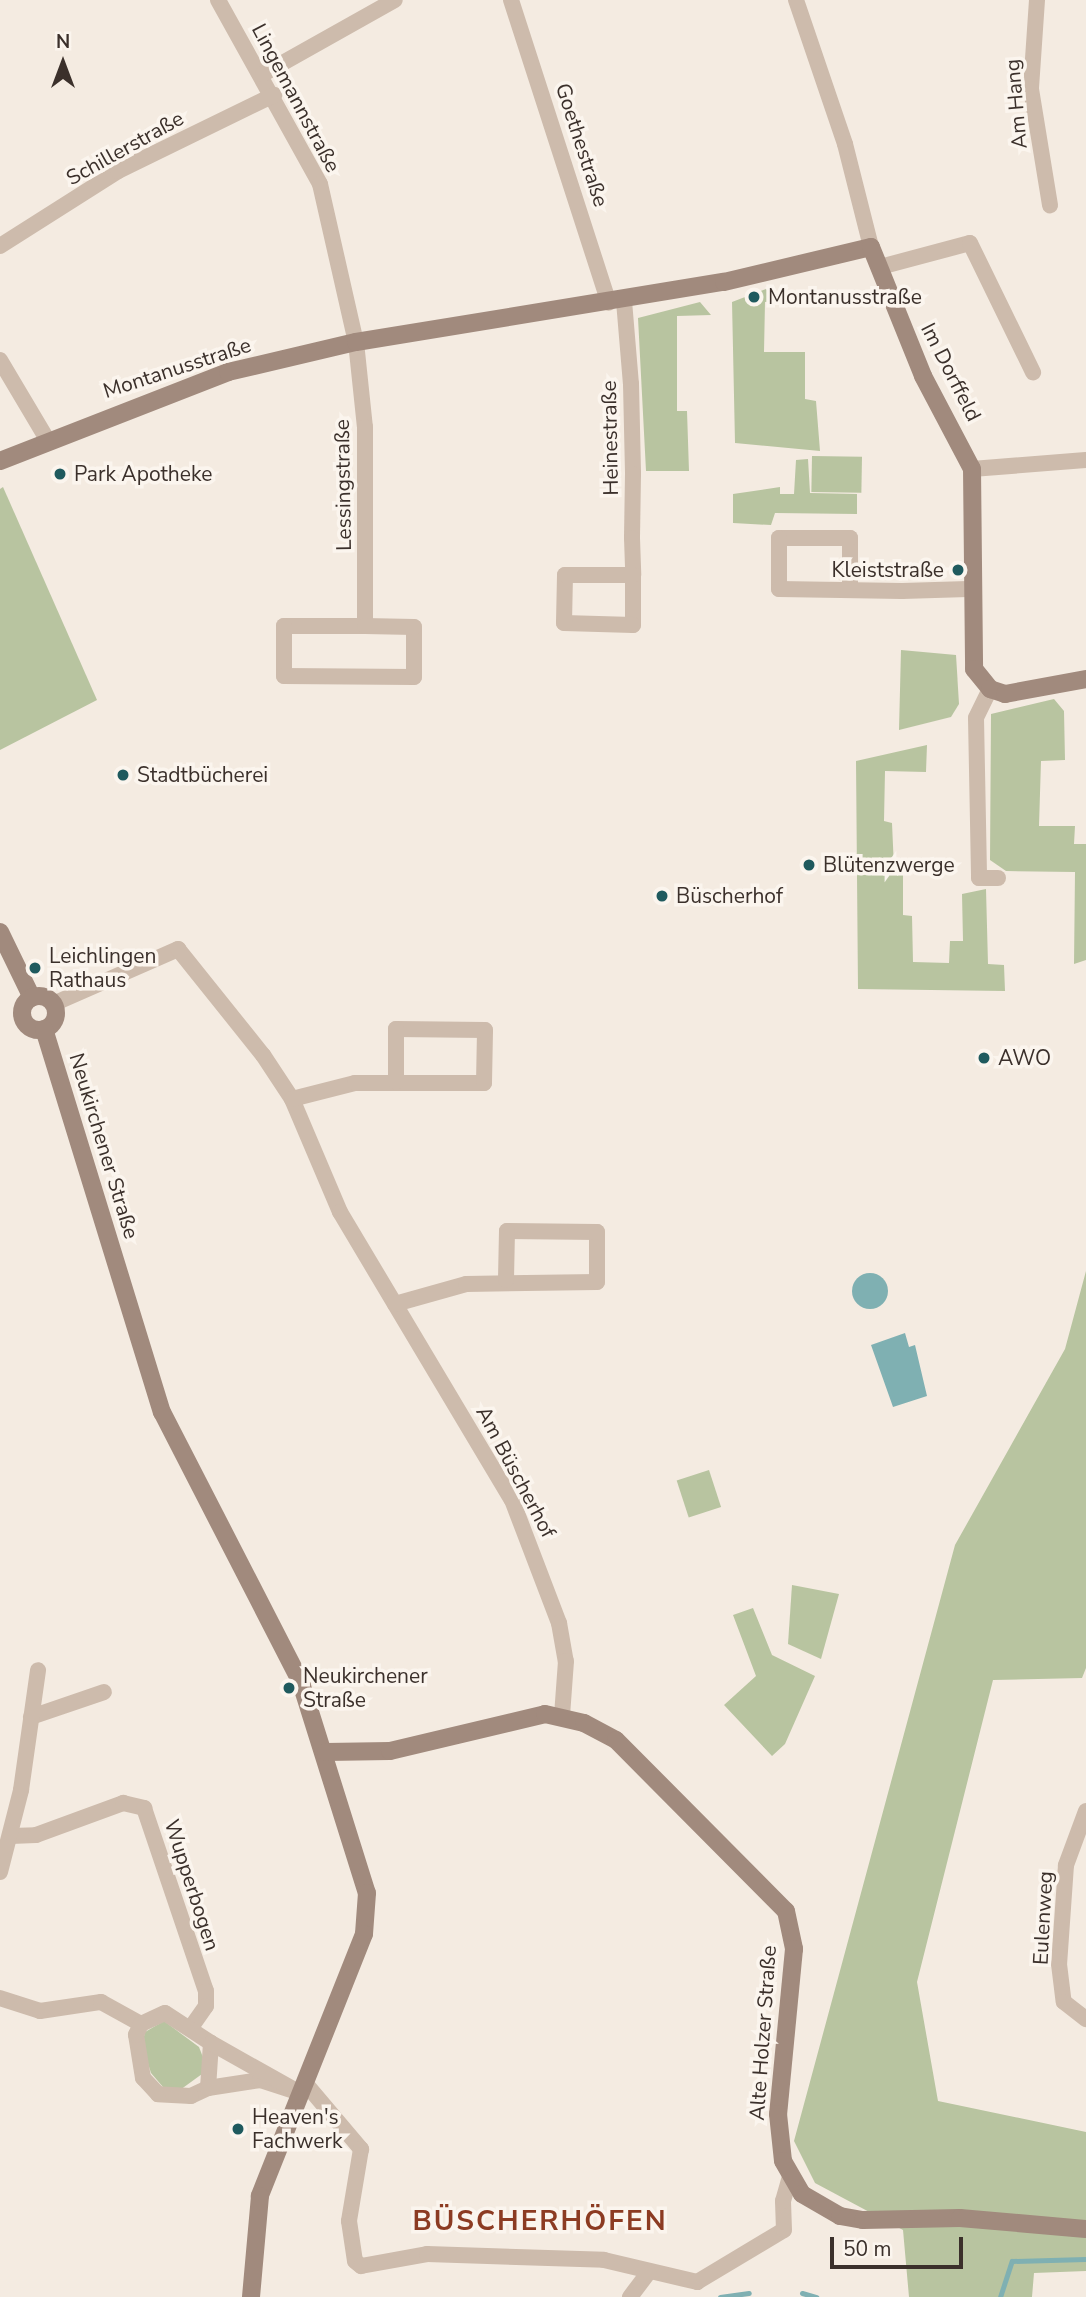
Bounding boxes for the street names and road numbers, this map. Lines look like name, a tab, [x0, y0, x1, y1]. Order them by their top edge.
street label: Lingemannstraße	[246, 19, 346, 177]
street label: Am Hang	[1000, 58, 1032, 150]
street label: Goethestraße	[550, 80, 614, 210]
street label: Schillerstraße	[62, 105, 188, 191]
street label: Im Dorffeld	[915, 319, 987, 425]
street label: Montanusstraße	[100, 332, 254, 404]
street label: Heinestraße	[596, 380, 624, 496]
street label: Lessingstraße	[329, 419, 357, 551]
street label: Neukirchener Straße	[64, 1050, 144, 1242]
street label: Am Büscherhof	[471, 1402, 561, 1542]
street label: Wupperbogen	[159, 1816, 225, 1954]
street label: Eulenweg	[1028, 1870, 1058, 1966]
street label: Alte Holzer Straße	[744, 1945, 782, 2121]

